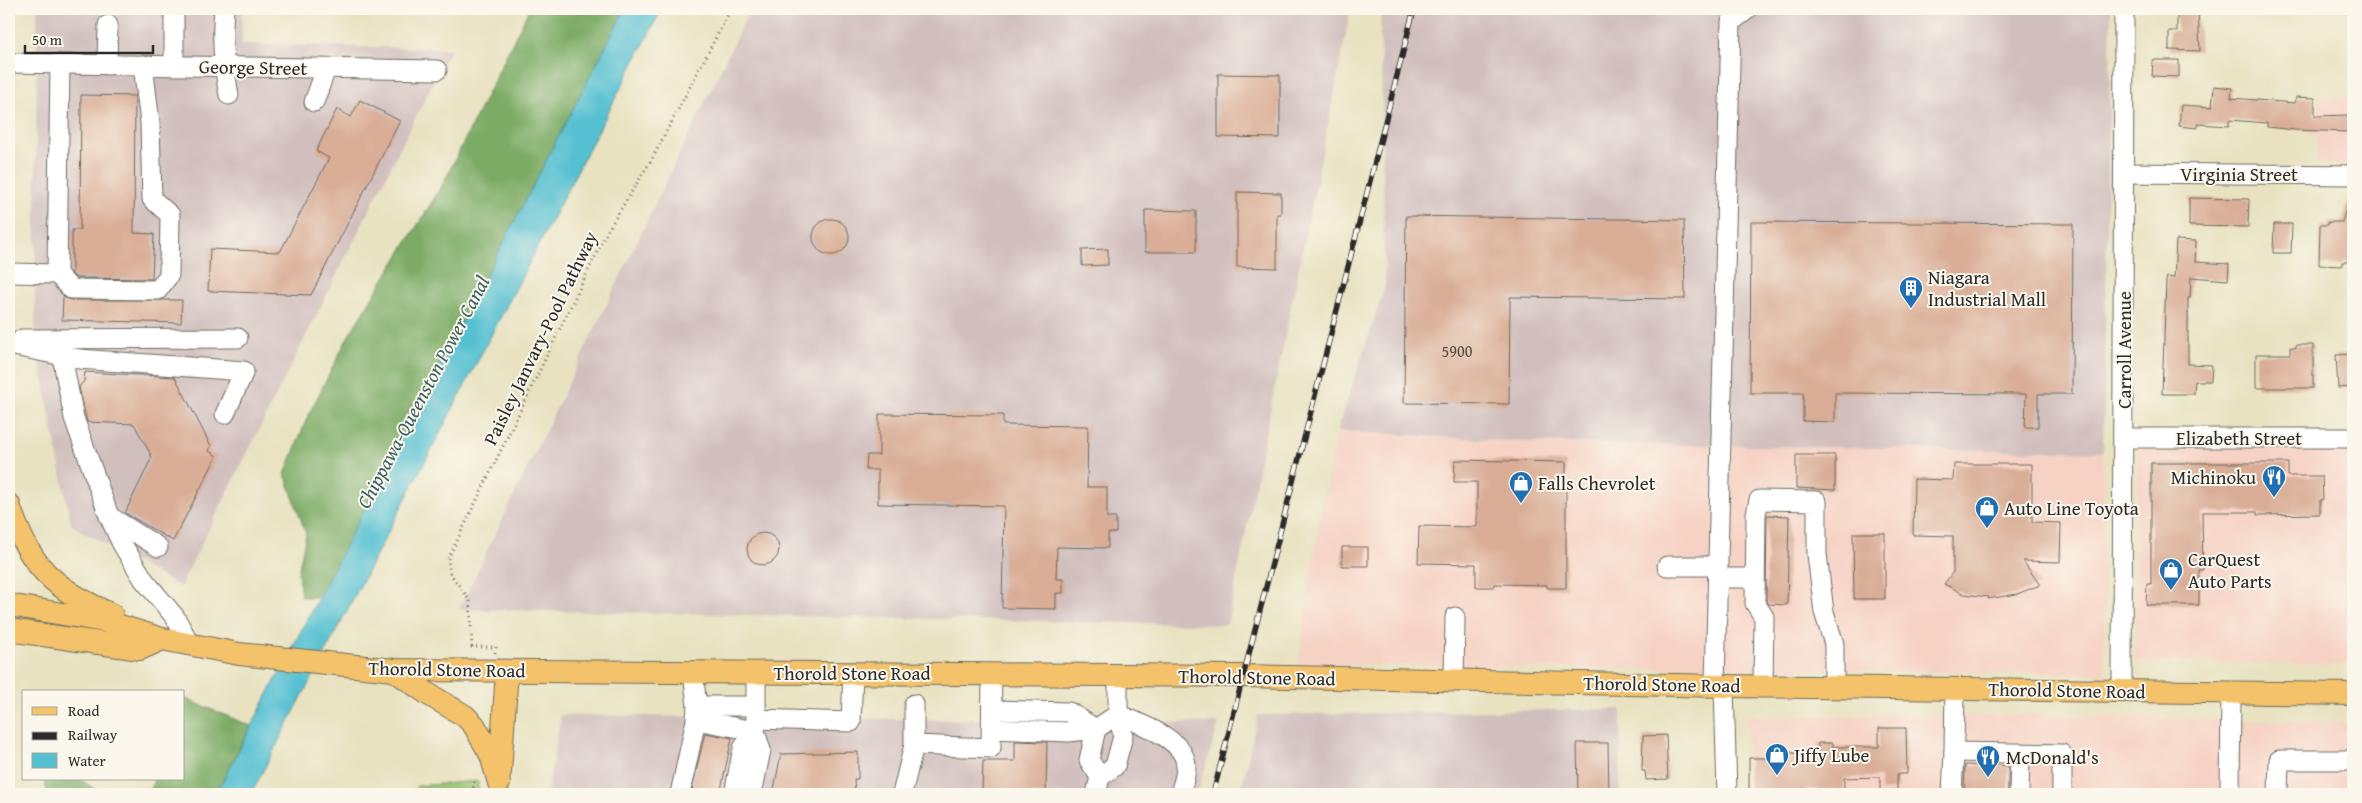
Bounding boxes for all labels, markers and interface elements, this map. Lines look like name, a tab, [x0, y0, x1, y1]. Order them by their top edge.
scale bar	[25, 22, 152, 54]
text: 50 m	[32, 29, 63, 50]
street label: George Street	[199, 52, 308, 82]
street label: Virginia Street	[2180, 160, 2298, 188]
street label: Paisley Janvary-Pool Pathway	[476, 226, 604, 450]
place label: Niagara Industrial Mall	[1928, 263, 2046, 313]
water label: Chippawa-Queenston Power Canal	[349, 270, 496, 513]
building icon: Niagara Industrial Mall	[1898, 275, 1924, 309]
street label: Carroll Avenue	[2110, 291, 2138, 409]
house number: 5900	[1442, 339, 1473, 363]
street label: Elizabeth Street	[2176, 424, 2302, 452]
place label: Michinoku	[2171, 463, 2257, 491]
restaurant icon: Michinoku	[2261, 464, 2287, 498]
place label: Falls Chevrolet	[1538, 469, 1656, 497]
shop icon: Falls Chevrolet	[1508, 470, 1534, 504]
place label: Auto Line Toyota	[2004, 494, 2139, 522]
shop icon: Auto Line Toyota	[1974, 495, 2000, 529]
place label: CarQuest Auto Parts	[2188, 545, 2272, 595]
shop icon: CarQuest Auto Parts	[2158, 557, 2184, 591]
street label: Thorold Stone Road	[368, 654, 527, 684]
street label: Thorold Stone Road	[773, 659, 931, 687]
street label: Thorold Stone Road	[1178, 662, 1337, 692]
street label: Thorold Stone Road	[1583, 669, 1742, 699]
street label: Thorold Stone Road	[1988, 675, 2147, 705]
legend	[22, 690, 185, 780]
text: Road	[68, 700, 99, 721]
text: Railway	[68, 724, 118, 745]
place label: Jiffy Lube	[1792, 741, 1870, 769]
shop icon: Jiffy Lube	[1764, 742, 1790, 776]
place label: McDonald's	[2006, 743, 2099, 771]
restaurant icon: McDonald's	[1975, 744, 2001, 778]
text: Water	[68, 750, 106, 771]

